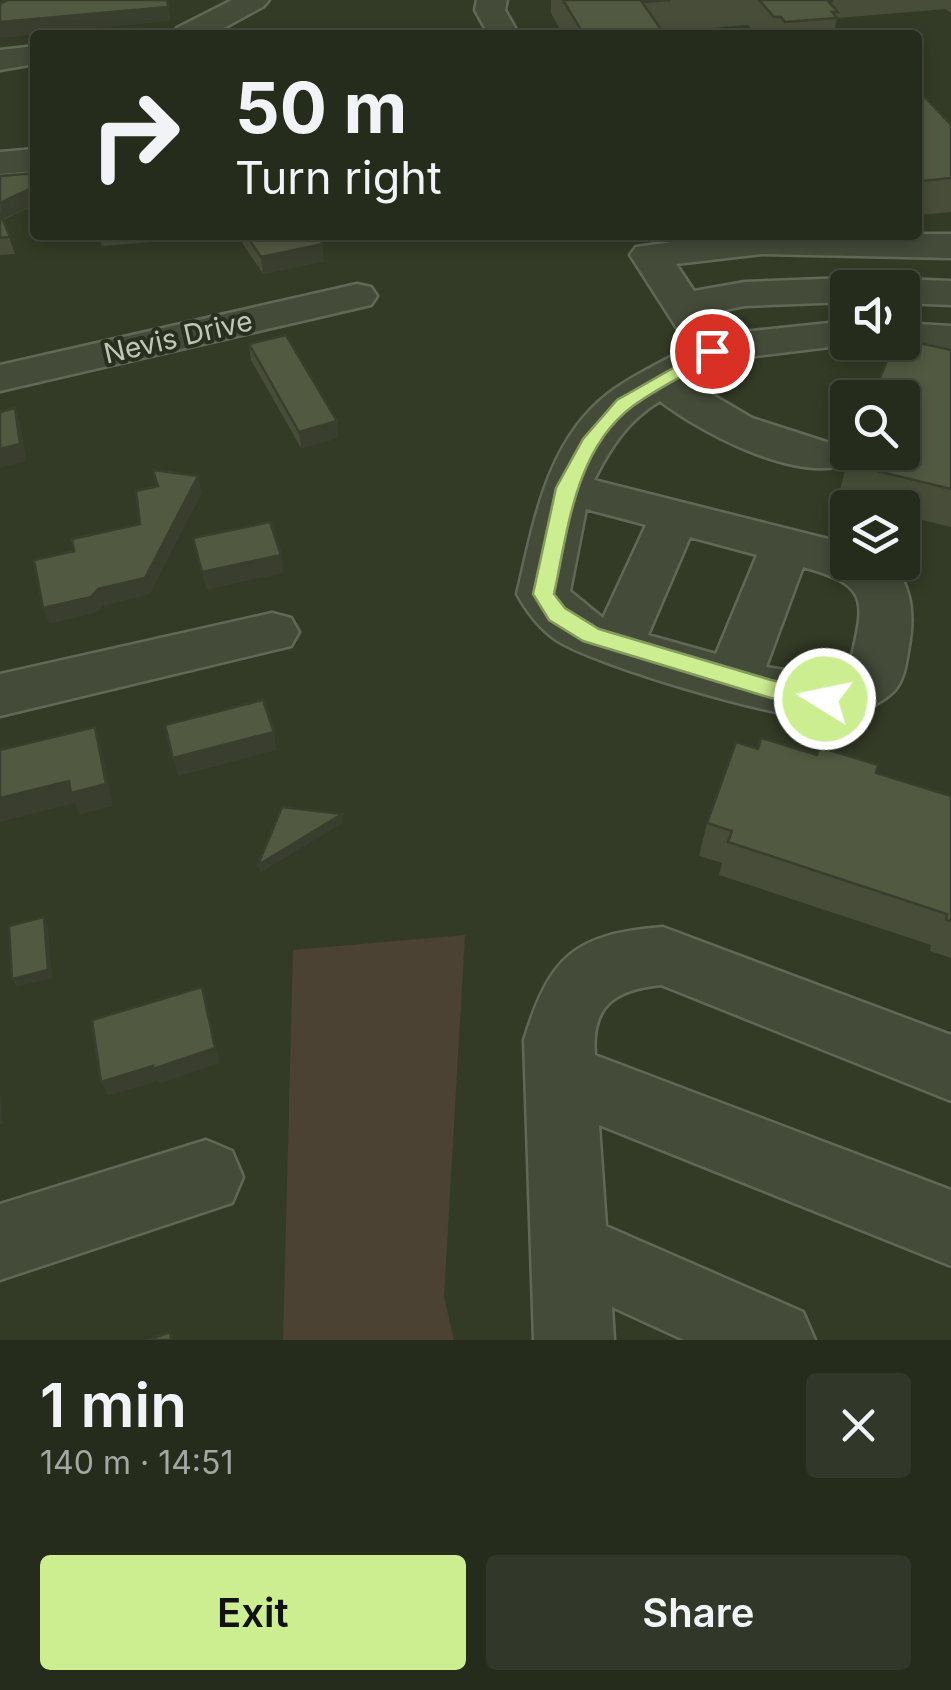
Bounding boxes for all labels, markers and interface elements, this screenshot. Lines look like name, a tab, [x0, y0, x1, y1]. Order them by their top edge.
text: 50 m	[235, 65, 407, 150]
icon: right	[70, 70, 200, 200]
text: Turn right	[235, 150, 442, 205]
map controls	[830, 270, 920, 580]
button: sound	[830, 270, 920, 360]
street label: Nevis Drive	[100, 303, 256, 371]
pin	[670, 309, 755, 394]
icon: arrive	[685, 324, 740, 379]
button: search	[830, 380, 920, 470]
button: layers	[830, 490, 920, 580]
position arrow	[773, 647, 877, 751]
text: 1 min	[40, 1369, 187, 1441]
button: close	[806, 1373, 911, 1478]
text: 140 m · 14:51	[40, 1443, 234, 1482]
button: Exit	[40, 1555, 466, 1670]
button: Share	[486, 1555, 911, 1670]

